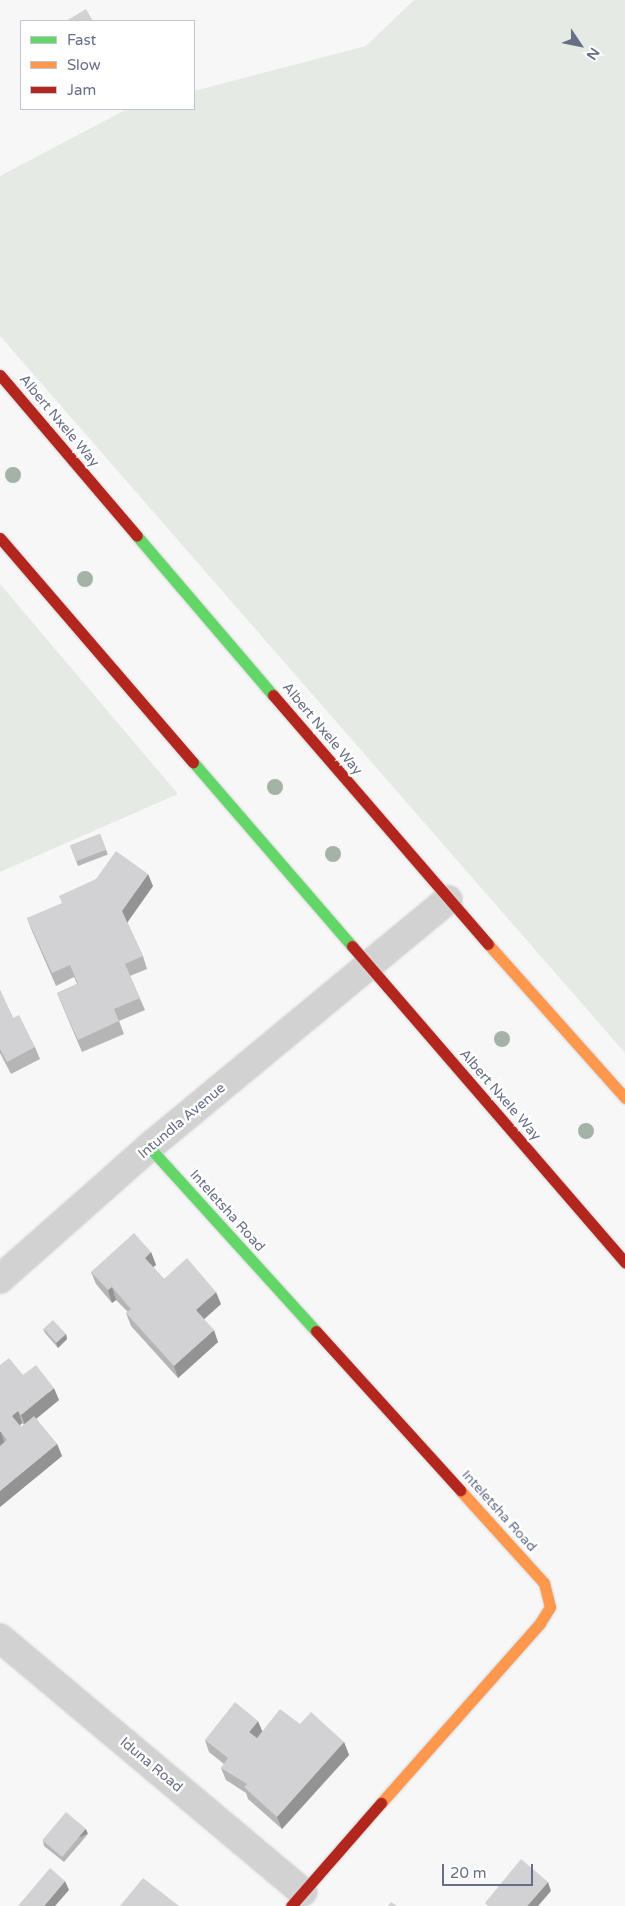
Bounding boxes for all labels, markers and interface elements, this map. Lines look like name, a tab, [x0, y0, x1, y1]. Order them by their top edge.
legend	[20, 20, 195, 110]
north arrow	[555, 20, 605, 70]
text: Fast	[67, 31, 96, 49]
text: N	[583, 44, 603, 63]
text: Slow	[67, 56, 101, 74]
text: Jam	[67, 81, 96, 99]
street label: Albert Nxele Way	[15, 371, 103, 471]
street label: Albert Nxele Way	[278, 679, 366, 779]
street label: Albert Nxele Way	[456, 1046, 544, 1144]
street label: Intundla Avenue	[135, 1080, 229, 1162]
street label: Inteletsha Road	[186, 1167, 268, 1255]
street label: Inteletsha Road	[458, 1467, 540, 1555]
street label: Iduna Road	[116, 1734, 186, 1796]
scale bar	[445, 1854, 536, 1886]
text: 20 m	[450, 1864, 487, 1882]

